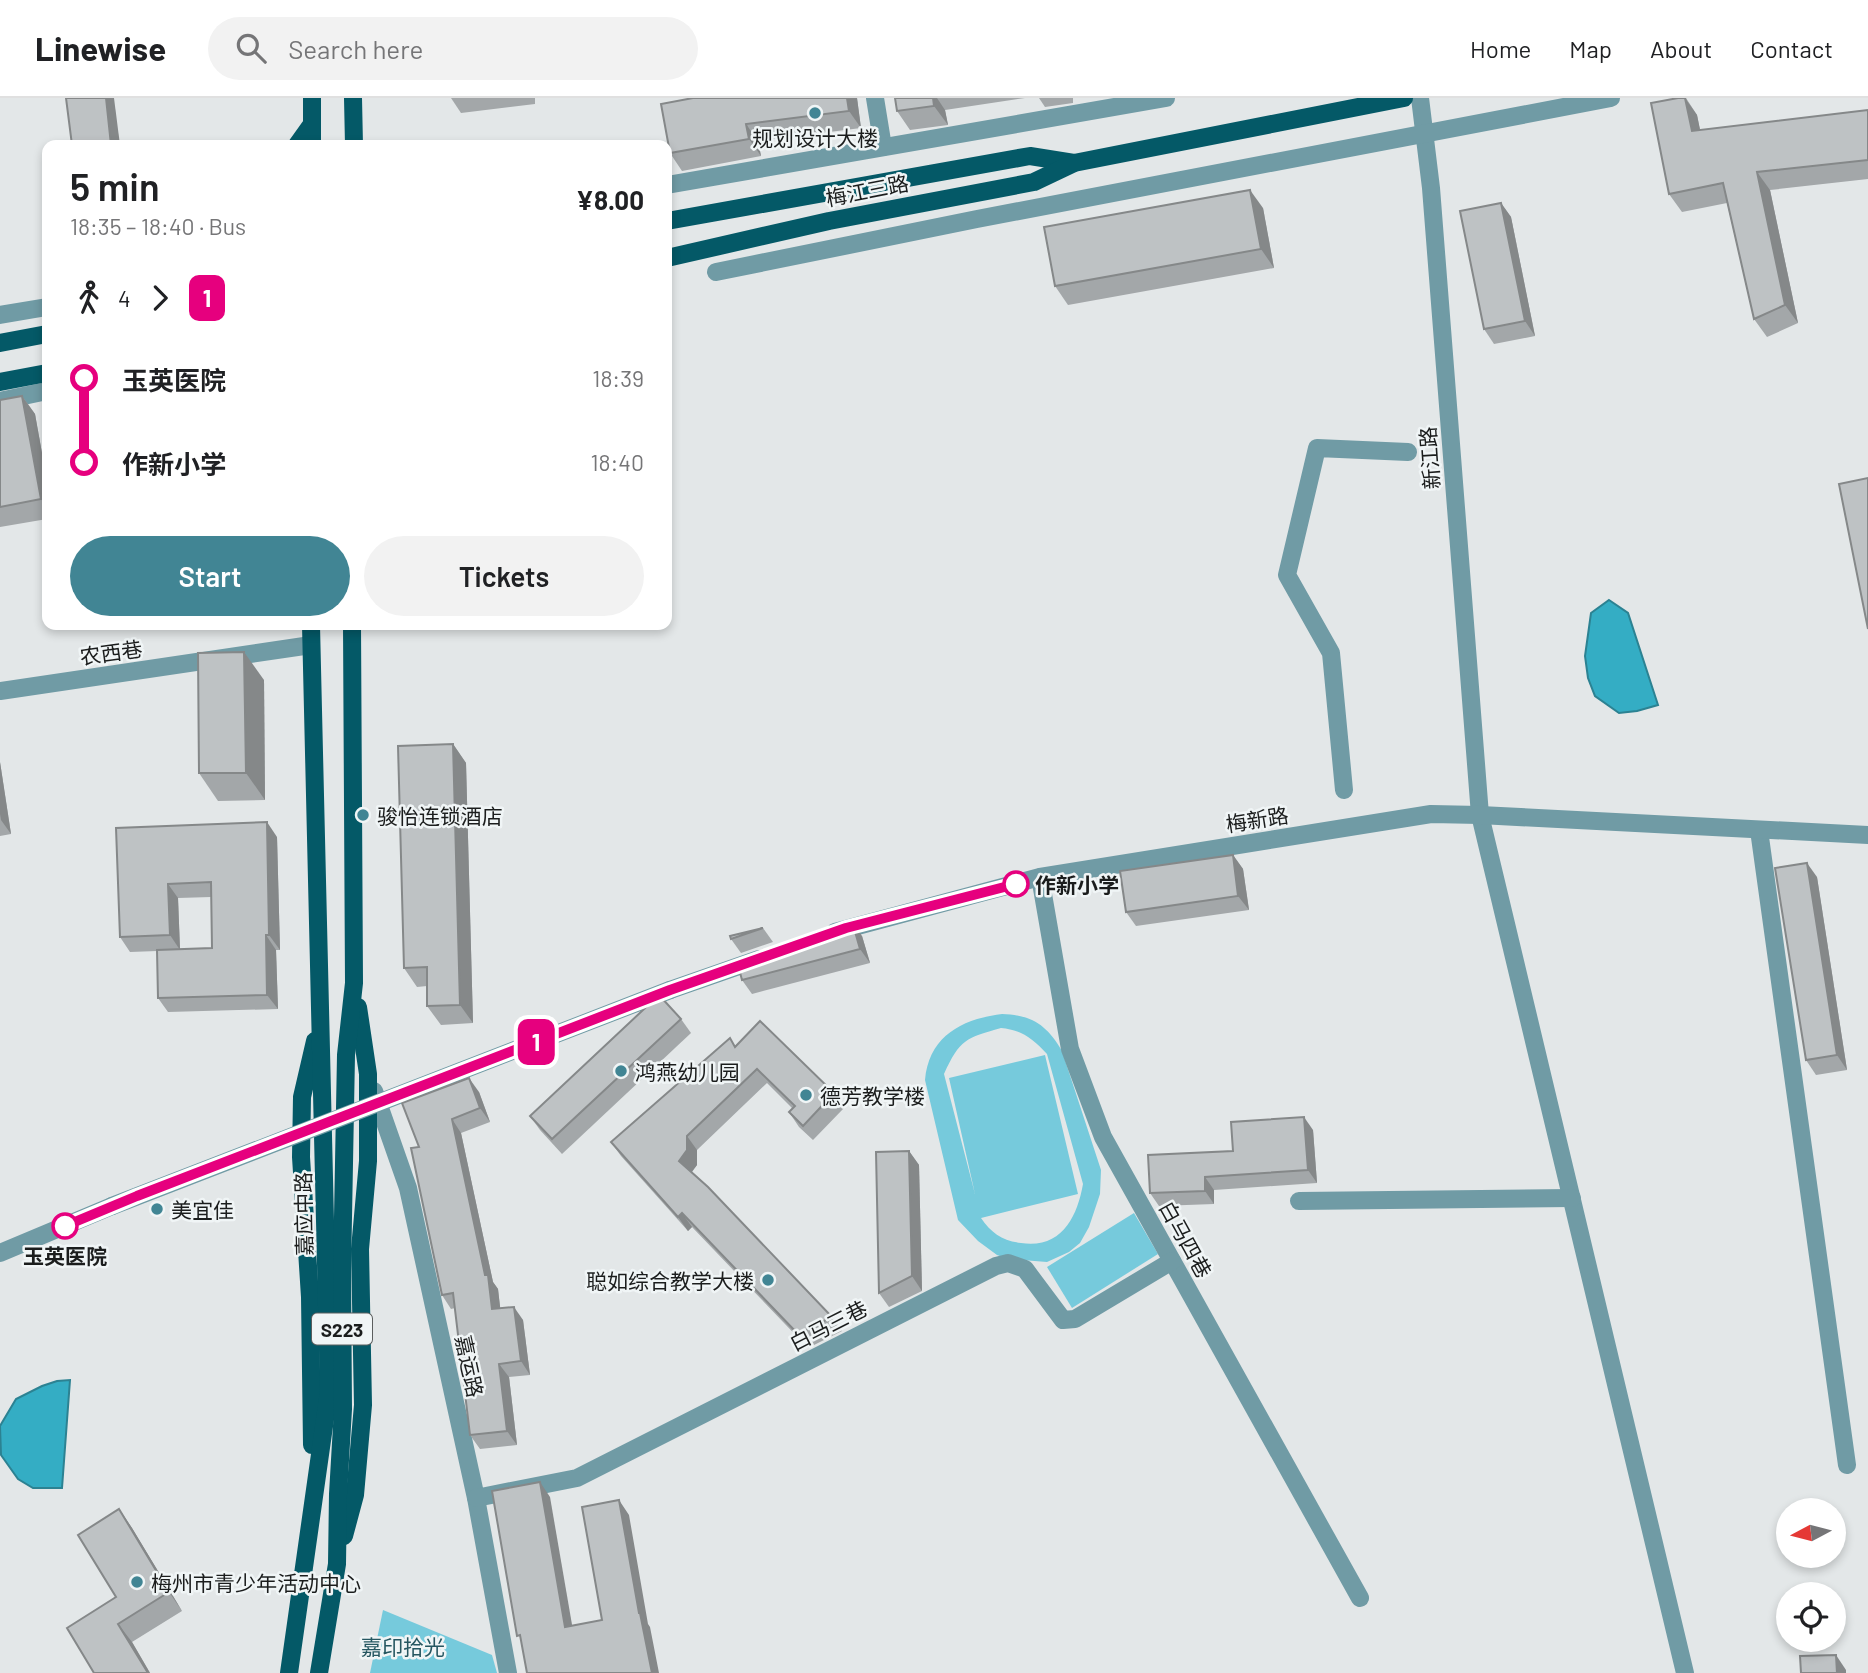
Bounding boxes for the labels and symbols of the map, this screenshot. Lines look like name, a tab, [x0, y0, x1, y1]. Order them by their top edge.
marker: 规划设计大楼	[807, 105, 823, 121]
place label: 规划设计大楼	[752, 125, 878, 150]
street label: 梅江三路	[823, 170, 911, 210]
street label: 新江路	[1414, 426, 1444, 490]
street label: 农西巷	[78, 635, 144, 669]
street label: 梅新路	[1224, 802, 1290, 836]
place label: 骏怡连锁酒店	[377, 803, 503, 828]
marker: 骏怡连锁酒店	[355, 807, 371, 823]
marker: 作新小学	[1003, 871, 1029, 897]
place label: 作新小学	[1035, 872, 1119, 897]
line badge: 1	[513, 1019, 559, 1065]
place label: 鸿燕幼儿园	[635, 1059, 740, 1084]
marker: 鸿燕幼儿园	[613, 1063, 629, 1079]
place label: 德芳教学楼	[820, 1083, 925, 1108]
marker: 德芳教学楼	[798, 1087, 814, 1103]
street label: 嘉应中路	[290, 1172, 316, 1256]
street label: 白马四巷	[1155, 1196, 1217, 1282]
place label: 美宜佳	[171, 1197, 234, 1222]
marker: 美宜佳	[149, 1201, 165, 1217]
marker: 玉英医院	[52, 1213, 78, 1239]
place label: 玉英医院	[23, 1243, 107, 1268]
place label: 聪如综合教学大楼	[586, 1268, 754, 1293]
marker: 聪如综合教学大楼	[760, 1272, 776, 1288]
street label: 白马三巷	[785, 1295, 871, 1355]
road number: S223	[312, 1314, 372, 1344]
street label: 嘉运路	[451, 1333, 489, 1399]
north arrow	[1776, 1498, 1846, 1568]
place label: 梅州市青少年活动中心	[151, 1570, 361, 1595]
marker: 梅州市青少年活动中心	[129, 1574, 145, 1590]
park label: 嘉印拾光	[361, 1634, 445, 1659]

